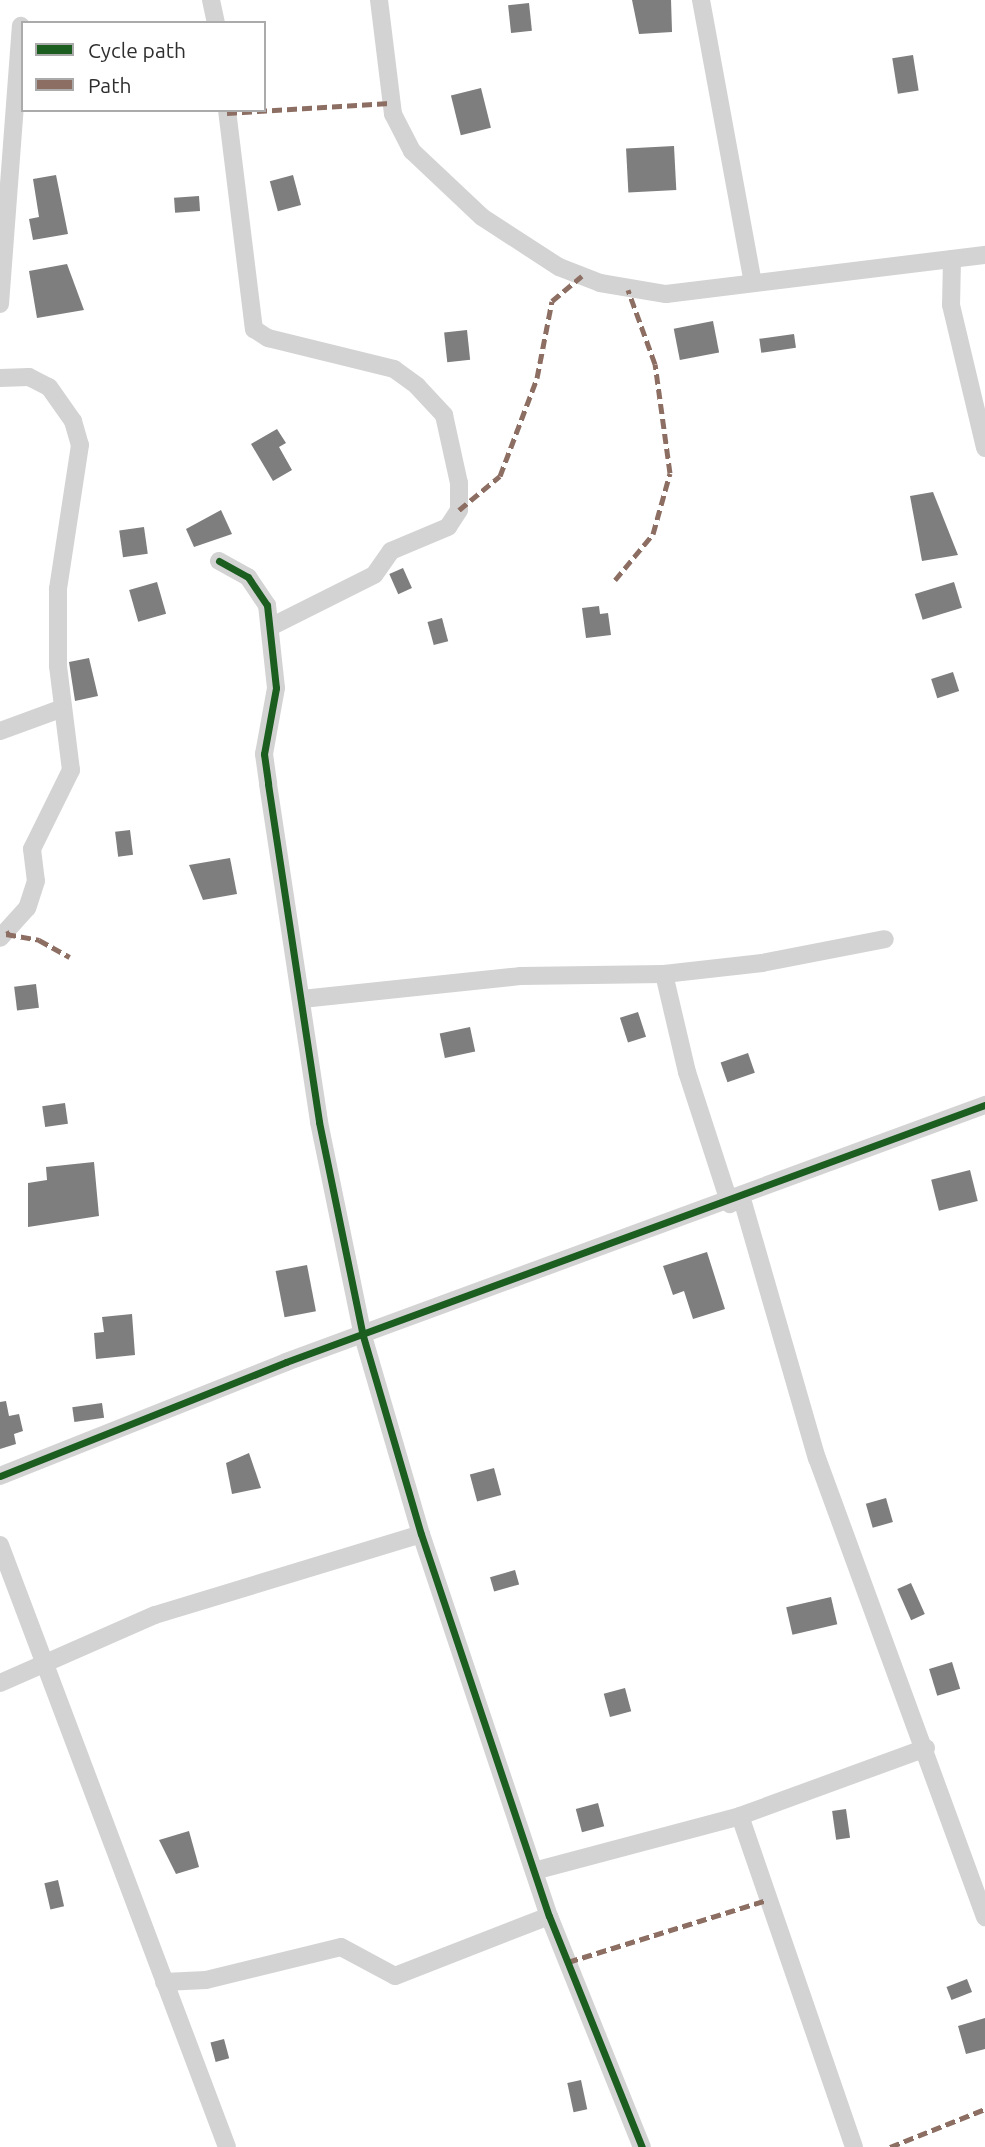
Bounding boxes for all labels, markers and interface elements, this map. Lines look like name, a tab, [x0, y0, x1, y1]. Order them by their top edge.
legend	[21, 21, 266, 112]
text: Cycle path	[88, 38, 186, 62]
text: Path	[88, 73, 131, 97]

